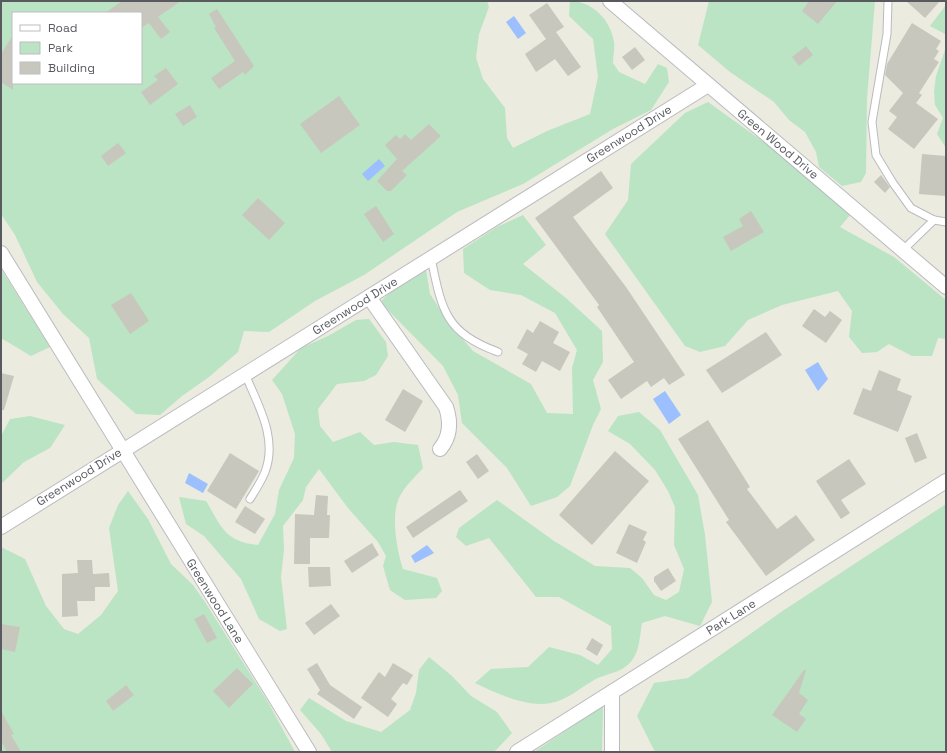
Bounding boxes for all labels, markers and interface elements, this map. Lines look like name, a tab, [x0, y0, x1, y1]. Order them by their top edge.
legend	[12, 12, 142, 84]
text: Road	[48, 20, 77, 36]
text: Park	[48, 40, 73, 56]
text: Building	[48, 60, 95, 76]
street label: Greenwood Drive	[583, 101, 675, 167]
street label: Green Wood Drive	[734, 105, 822, 183]
street label: Greenwood Drive	[309, 273, 401, 339]
street label: Greenwood Drive	[33, 444, 125, 510]
street label: Greenwood Lane	[183, 556, 247, 646]
street label: Park Lane	[703, 595, 759, 639]

